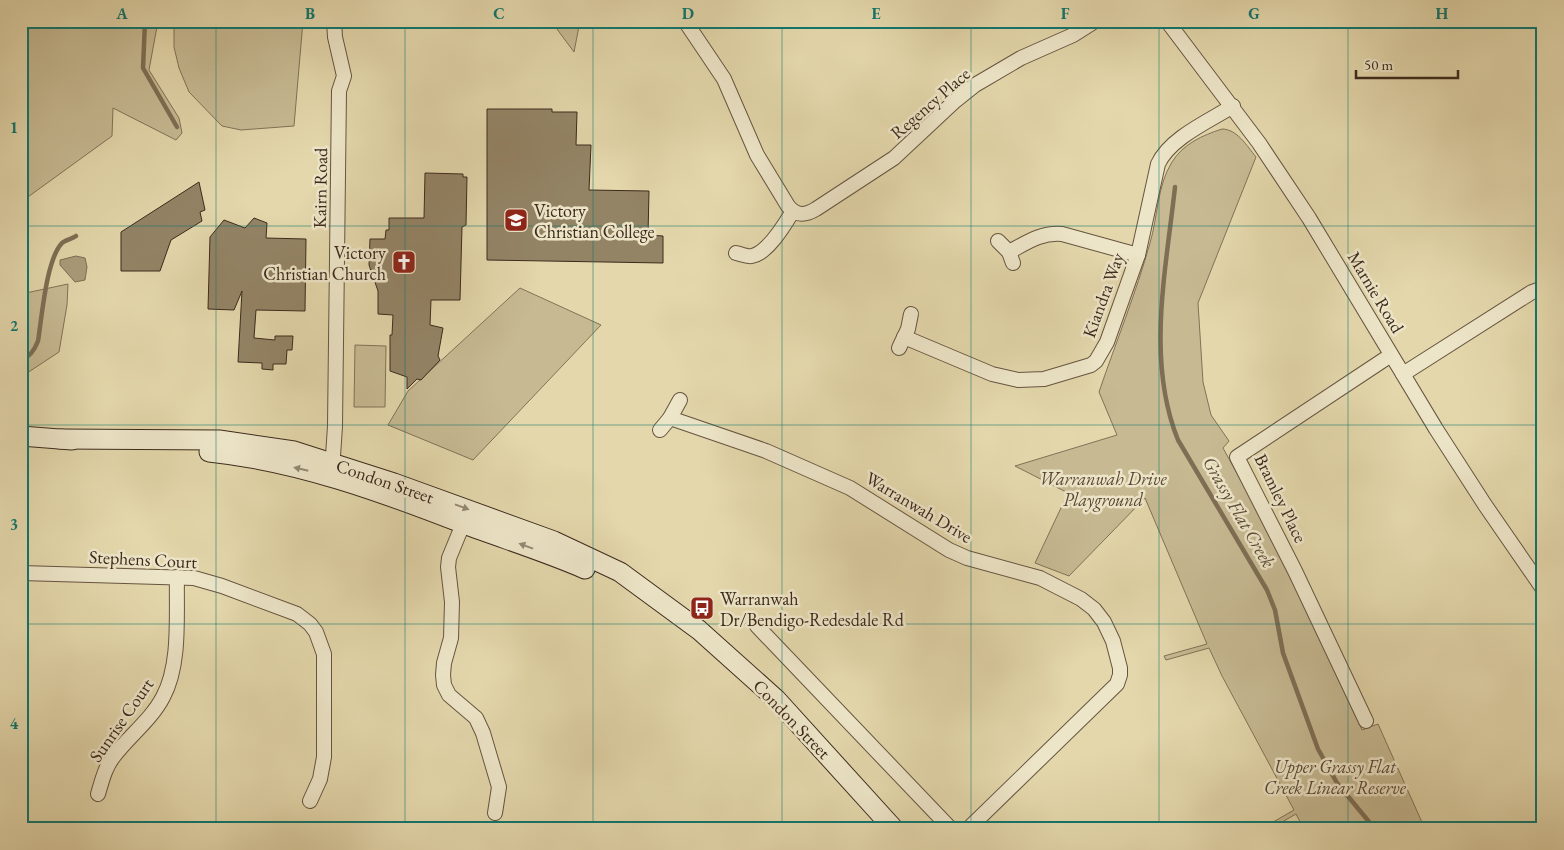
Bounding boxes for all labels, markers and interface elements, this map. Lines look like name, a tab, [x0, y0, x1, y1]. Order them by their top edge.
text: A	[115, 3, 128, 24]
text: B	[305, 3, 315, 24]
text: C	[493, 3, 505, 24]
text: D	[682, 3, 694, 24]
text: E	[871, 3, 881, 24]
text: F	[1061, 3, 1070, 24]
text: G	[1248, 3, 1260, 24]
text: H	[1436, 3, 1449, 24]
scale bar	[1356, 48, 1459, 80]
text: 50 m	[1364, 55, 1393, 74]
street label: Regency Place	[885, 62, 975, 144]
text: 1	[10, 117, 18, 138]
street label: Kairn Road	[308, 147, 332, 229]
place label: Victory Christian College	[534, 199, 655, 243]
school or university icon: Victory Christian College	[503, 207, 529, 233]
place label: Victory Christian Church	[263, 241, 386, 285]
street label: Marnie Road	[1343, 247, 1410, 338]
church icon: Victory Christian Church	[391, 249, 417, 275]
street label: Kiandra Way	[1077, 249, 1129, 341]
text: 2	[10, 315, 19, 336]
street label: Bramley Place	[1250, 450, 1312, 546]
water label: Grassy Flat Creek	[1197, 452, 1281, 573]
street label: Condon Street	[333, 454, 437, 509]
one-way arrow	[294, 465, 309, 473]
street label: Warranwah Drive	[861, 466, 977, 548]
park label: Warranwah Drive Playground	[1039, 467, 1168, 512]
one-way arrow	[455, 503, 470, 511]
text: 3	[10, 514, 18, 535]
one-way arrow	[519, 542, 534, 549]
street label: Stephens Court	[88, 545, 198, 573]
place label: Warranwah Dr/Bendigo-Redesdale Rd	[720, 587, 905, 631]
bus stop icon: Warranwah Dr/Bendigo-Redesdale Rd	[689, 595, 715, 621]
street label: Sunrise Court	[84, 673, 158, 766]
street label: Condon Street	[748, 674, 836, 764]
text: 4	[10, 713, 19, 734]
park label: Upper Grassy Flat Creek Linear Reserve	[1264, 755, 1407, 799]

